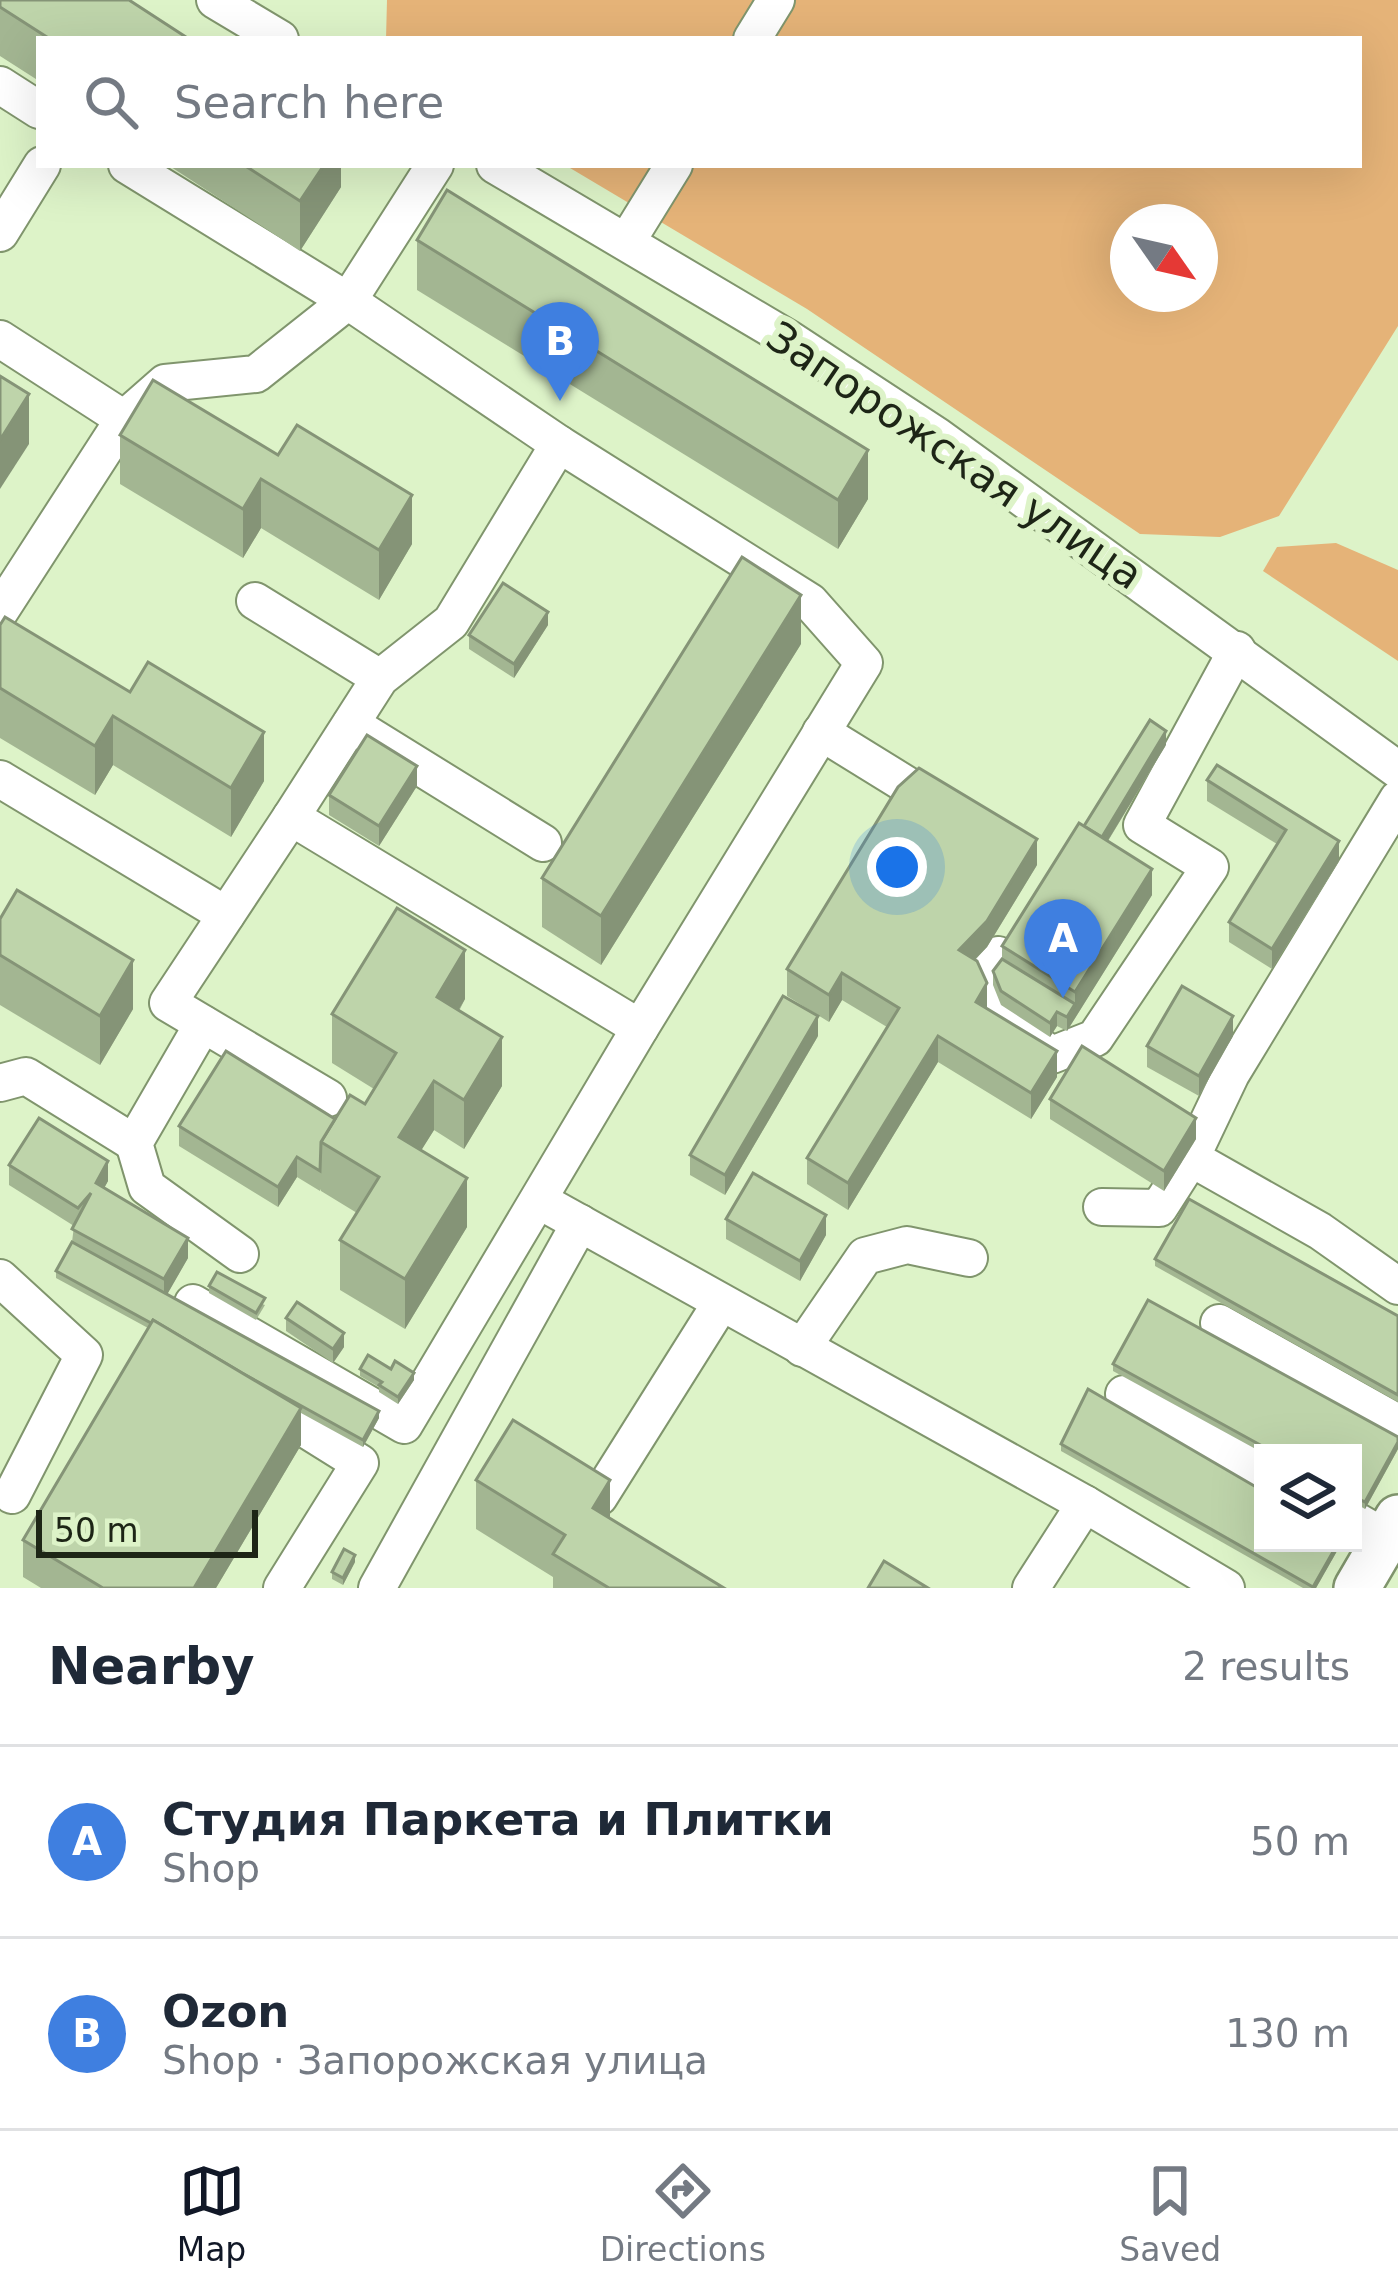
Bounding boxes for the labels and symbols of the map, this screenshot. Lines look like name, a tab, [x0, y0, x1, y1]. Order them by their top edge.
north arrow	[1110, 204, 1218, 312]
pin: B	[521, 302, 599, 401]
street label: Запорожская улица	[758, 311, 1152, 599]
your location	[867, 837, 927, 897]
pin: A	[1024, 899, 1102, 998]
scale bar	[36, 1504, 258, 1557]

